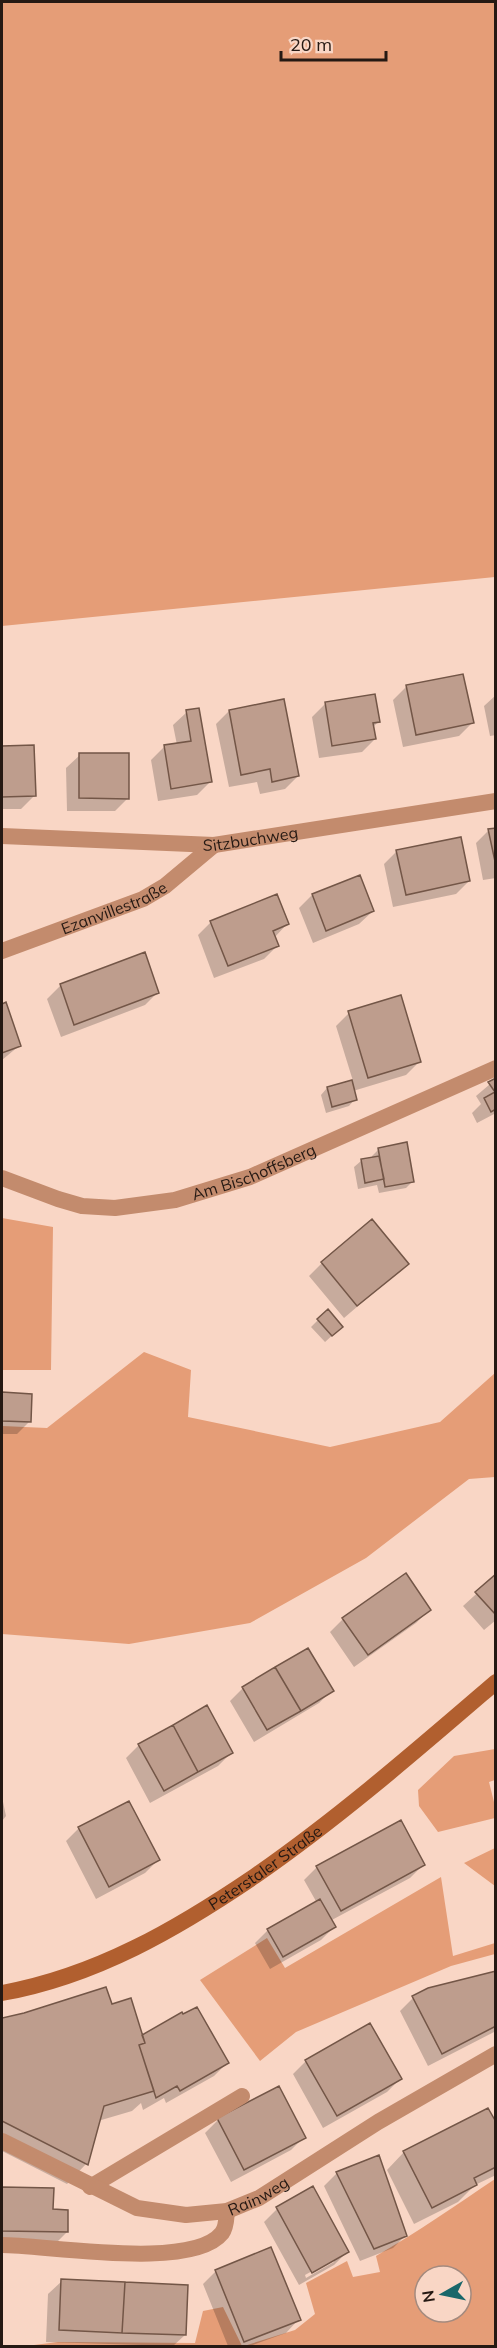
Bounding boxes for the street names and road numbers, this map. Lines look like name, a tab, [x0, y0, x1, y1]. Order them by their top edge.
street label: Sitzbuchweg	[202, 822, 299, 855]
street label: Ezanvillestraße	[58, 877, 171, 938]
street label: Am Bischoffsberg	[189, 1139, 319, 1204]
street label: Peterstaler Straße	[205, 1821, 326, 1914]
street label: Rainweg	[225, 2172, 292, 2220]

